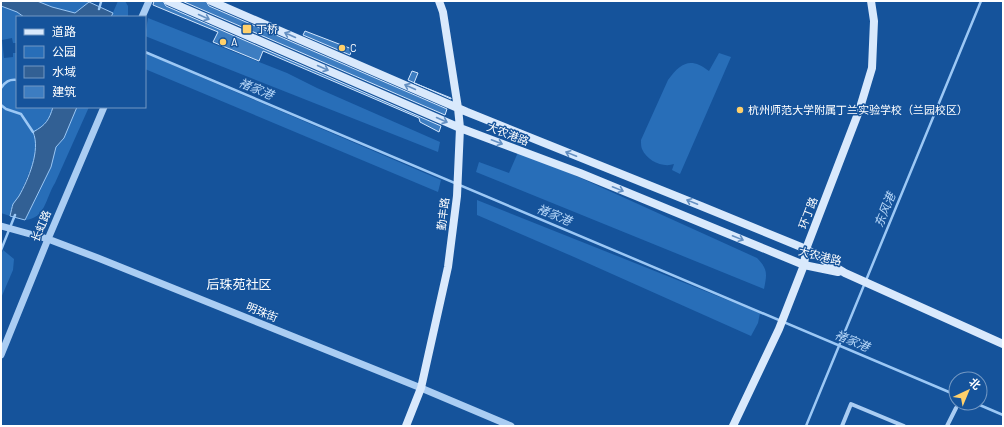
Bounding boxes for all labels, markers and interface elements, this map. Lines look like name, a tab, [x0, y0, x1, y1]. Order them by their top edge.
one-way arrow	[197, 13, 209, 21]
legend	[16, 16, 146, 108]
place label: 丁桥	[256, 22, 278, 35]
marker: 丁桥	[241, 23, 253, 35]
text: 道路	[52, 24, 76, 38]
one-way arrow	[285, 31, 297, 39]
place label: A	[231, 35, 238, 48]
marker: A	[218, 37, 228, 47]
place label: C	[350, 41, 357, 54]
marker: C	[337, 43, 347, 53]
text: 公园	[52, 44, 76, 58]
text: 水域	[52, 64, 76, 78]
one-way arrow	[317, 65, 329, 73]
water label: 褚家港	[237, 75, 278, 102]
one-way arrow	[404, 83, 416, 90]
text: 建筑	[52, 84, 76, 98]
place label: 杭州师范大学附属丁兰实验学校（兰园校区）	[748, 103, 968, 116]
marker: 杭州师范大学附属丁兰实验学校（兰园校区）	[735, 105, 745, 115]
one-way arrow	[436, 117, 448, 124]
street label: 大农港路	[485, 120, 531, 147]
one-way arrow	[490, 138, 502, 146]
one-way arrow	[566, 150, 578, 157]
one-way arrow	[611, 185, 623, 193]
water label: 东风港	[871, 188, 898, 229]
street label: 环丁路	[796, 195, 820, 231]
street label: 勤丰路	[434, 197, 451, 231]
one-way arrow	[687, 198, 699, 206]
water label: 褚家港	[535, 201, 576, 228]
street label: 长虹路	[28, 208, 53, 244]
one-way arrow	[732, 235, 744, 242]
street label: 大农港路	[797, 244, 843, 267]
district label: 后珠苑社区	[206, 276, 272, 292]
street label: 明珠街	[244, 299, 280, 324]
water label: 褚家港	[833, 327, 874, 354]
north arrow	[948, 371, 988, 411]
text: 北	[967, 375, 984, 392]

